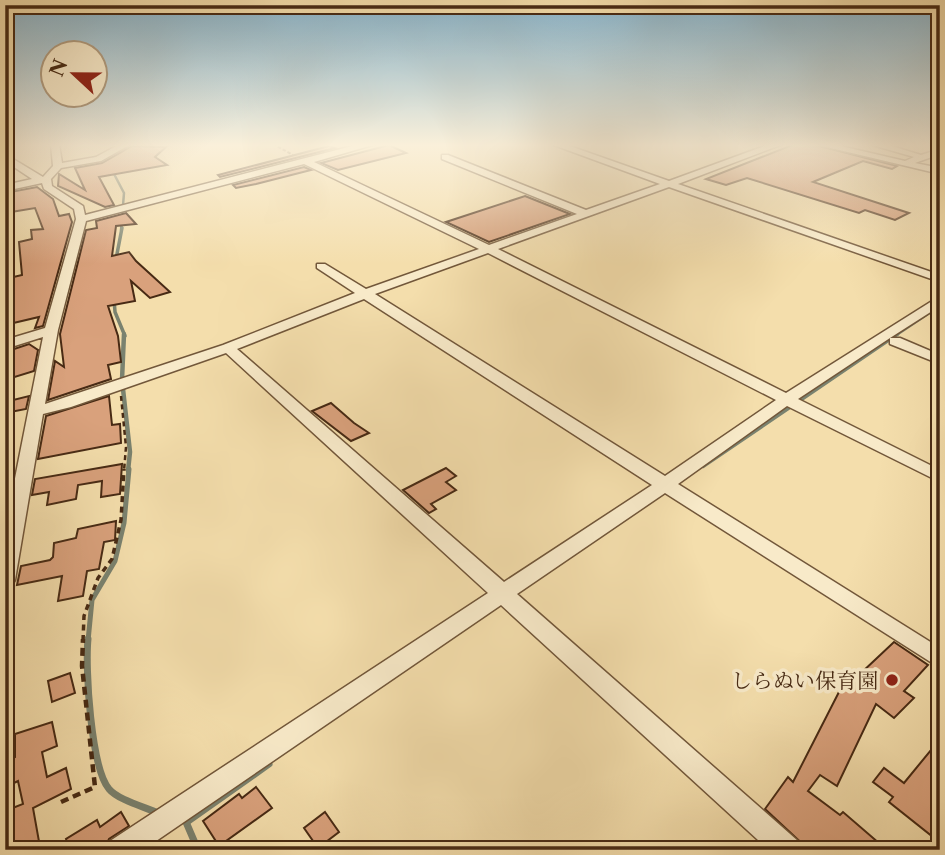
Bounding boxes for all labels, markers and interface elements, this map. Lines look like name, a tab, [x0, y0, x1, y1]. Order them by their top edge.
north arrow	[38, 38, 108, 108]
text: N	[45, 56, 72, 80]
place label: しらぬい保育園	[731, 668, 878, 693]
marker: しらぬい保育園	[884, 672, 900, 688]

